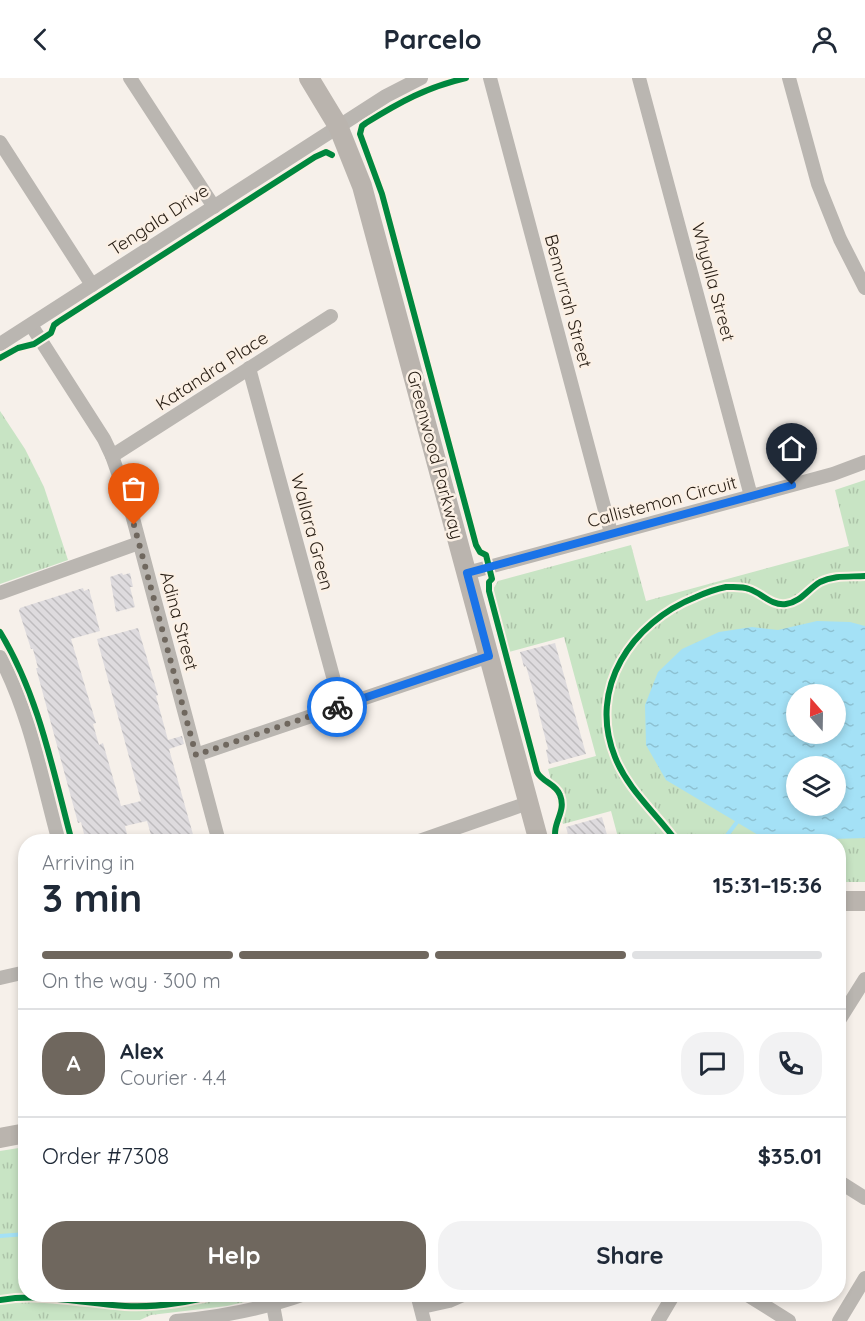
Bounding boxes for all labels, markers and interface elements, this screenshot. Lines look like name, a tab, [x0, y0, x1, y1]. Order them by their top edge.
text: Parcelo	[383, 22, 482, 56]
icon: back	[24, 23, 57, 56]
icon: person	[808, 23, 841, 56]
street label: Tengala Drive	[104, 179, 213, 260]
street label: Whyalla Street	[687, 220, 740, 344]
street label: Bemurrah Street	[540, 232, 597, 370]
street label: Katandra Place	[151, 326, 272, 415]
street label: Greenwood Parkway	[402, 368, 469, 542]
pin	[766, 423, 817, 485]
icon: home	[775, 432, 808, 465]
pin	[108, 463, 159, 525]
street label: Wallara Green	[286, 471, 339, 593]
street label: Callistemon Circuit	[585, 471, 739, 533]
icon: bag	[117, 472, 150, 505]
street label: Adina Street	[155, 569, 204, 673]
courier	[307, 677, 367, 737]
north arrow	[786, 684, 846, 744]
map controls	[786, 684, 846, 816]
icon: bike	[321, 691, 354, 724]
button: layers	[786, 756, 846, 816]
text: Arriving in	[42, 850, 135, 875]
text: 15:31–15:36	[713, 871, 822, 899]
text: 3 min	[42, 873, 142, 922]
text: On the way · 300 m	[42, 968, 221, 993]
button: chat	[681, 1032, 744, 1095]
button: phone	[759, 1032, 822, 1095]
text: Alex	[120, 1037, 163, 1065]
text: A	[66, 1049, 81, 1077]
text: Courier · 4.4	[120, 1065, 226, 1090]
text: Order #7308	[42, 1142, 169, 1170]
text: $35.01	[758, 1142, 822, 1170]
button: Help	[42, 1221, 426, 1290]
button: Share	[438, 1221, 822, 1290]

